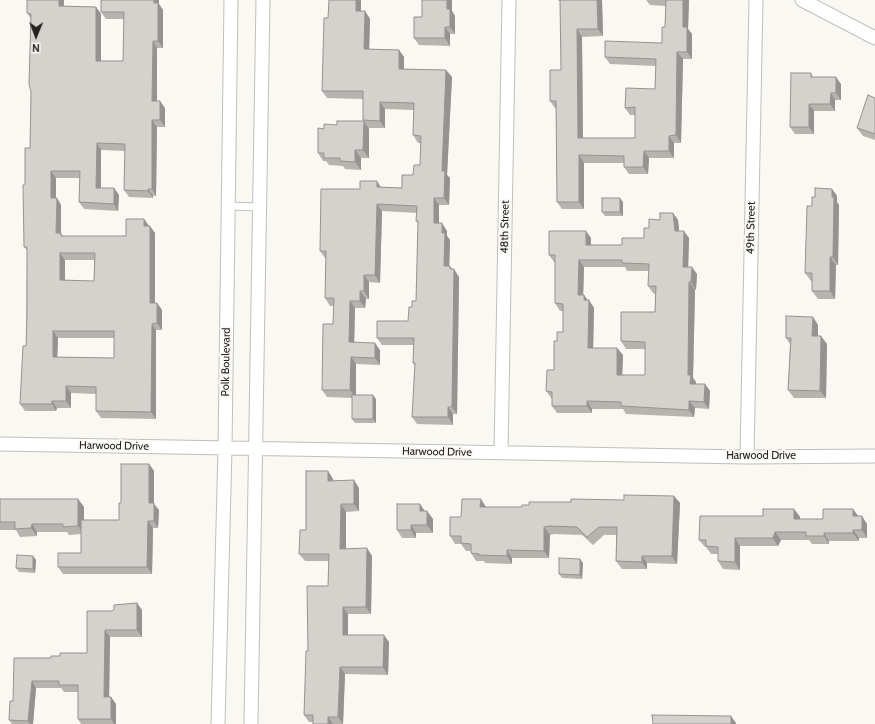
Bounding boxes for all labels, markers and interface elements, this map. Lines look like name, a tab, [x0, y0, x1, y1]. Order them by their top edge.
north arrow	[16, 16, 56, 56]
text: N	[32, 41, 40, 55]
street label: 48th Street	[498, 200, 512, 254]
street label: 49th Street	[744, 201, 758, 255]
street label: Polk Boulevard	[219, 328, 233, 396]
street label: Harwood Drive	[79, 439, 149, 453]
street label: Harwood Drive	[402, 445, 472, 459]
street label: Harwood Drive	[726, 449, 796, 463]

